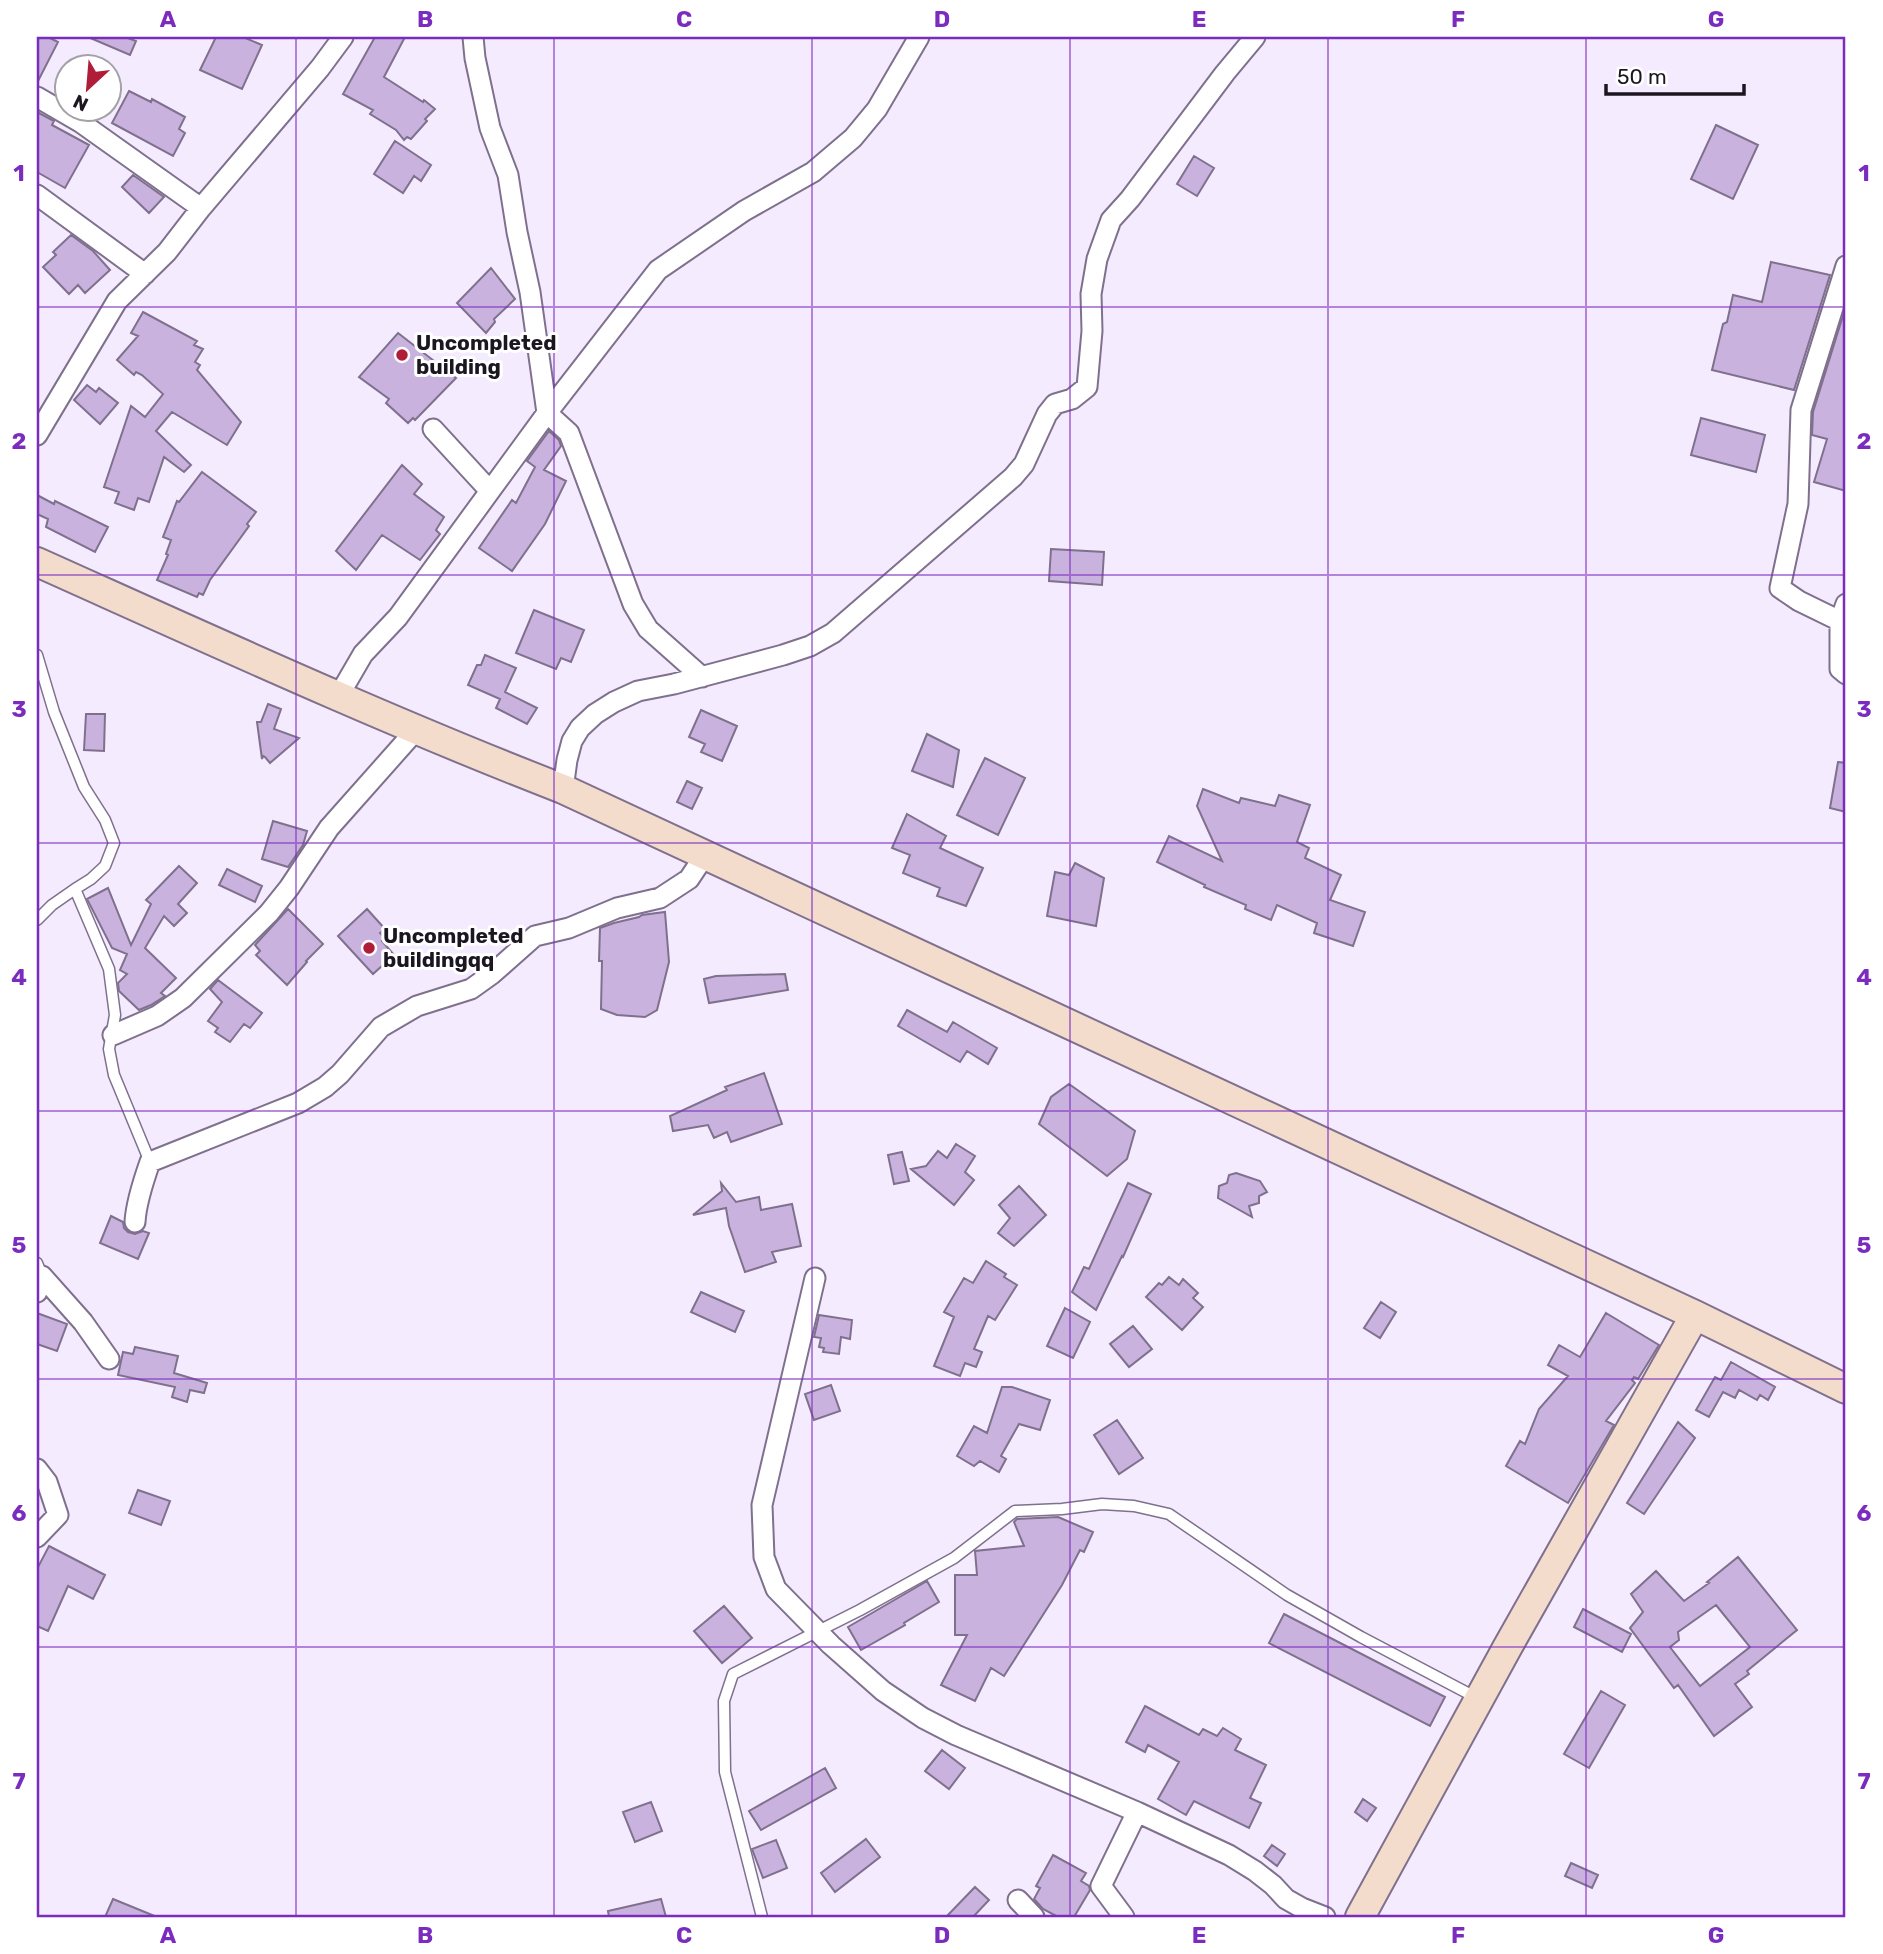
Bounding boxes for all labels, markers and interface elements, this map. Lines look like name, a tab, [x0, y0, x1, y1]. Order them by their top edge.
text: A	[160, 5, 177, 33]
text: B	[417, 5, 433, 33]
text: C	[676, 5, 692, 33]
text: D	[934, 5, 950, 33]
text: E	[1192, 5, 1206, 33]
text: F	[1451, 5, 1465, 33]
text: G	[1708, 5, 1724, 33]
north arrow	[52, 52, 122, 122]
scale bar	[1606, 52, 1745, 96]
text: 50 m	[1617, 64, 1667, 89]
text: N	[70, 89, 92, 116]
text: 1	[13, 159, 25, 187]
text: 1	[1858, 159, 1870, 187]
place label: Uncompleted building	[416, 330, 556, 379]
marker: Uncompleted building	[394, 347, 410, 363]
text: 2	[12, 427, 26, 455]
text: 2	[1857, 427, 1871, 455]
text: 3	[11, 695, 27, 723]
text: 3	[1856, 695, 1872, 723]
place label: Uncompleted buildingqq	[383, 923, 523, 972]
marker: Uncompleted buildingqq	[361, 940, 377, 956]
text: 4	[11, 963, 27, 991]
text: 4	[1856, 963, 1872, 991]
text: 5	[12, 1231, 27, 1259]
text: 5	[1857, 1231, 1872, 1259]
text: 6	[12, 1499, 27, 1527]
text: 6	[1857, 1499, 1872, 1527]
text: 7	[12, 1767, 26, 1795]
text: 7	[1857, 1767, 1871, 1795]
text: A	[160, 1921, 177, 1949]
text: B	[417, 1921, 433, 1949]
text: C	[676, 1921, 692, 1949]
text: D	[934, 1921, 950, 1949]
text: E	[1192, 1921, 1206, 1949]
text: F	[1451, 1921, 1465, 1949]
text: G	[1708, 1921, 1724, 1949]

